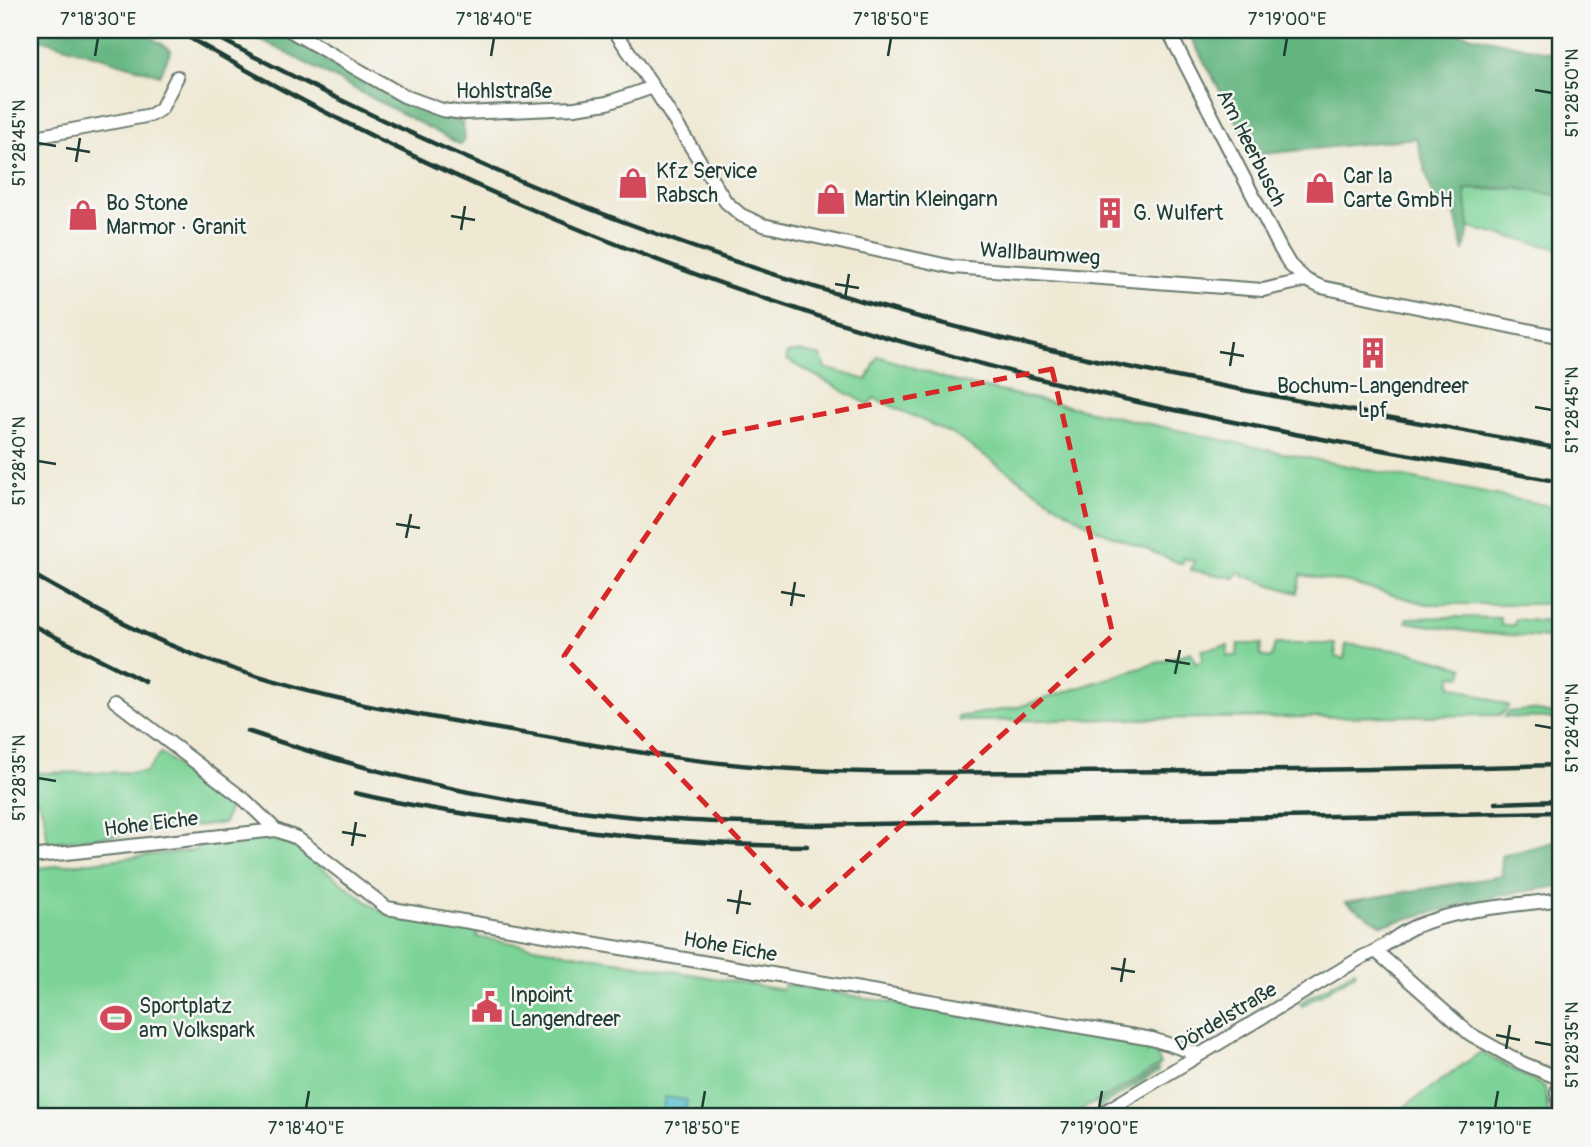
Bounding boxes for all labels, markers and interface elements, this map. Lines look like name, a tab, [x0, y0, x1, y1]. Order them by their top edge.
text: 7°18'30"E	[60, 8, 136, 31]
text: 7°18'40"E	[456, 8, 532, 31]
text: 7°18'50"E	[853, 8, 929, 31]
text: 7°19'00"E	[1248, 8, 1326, 31]
text: 51°28'50"N	[1561, 49, 1584, 137]
street label: Hohlstraße	[456, 78, 553, 105]
street label: Am Heerbusch	[1210, 85, 1292, 211]
text: 51°28'45"N	[8, 99, 31, 187]
place label: Kfz Service Rabsch	[656, 158, 758, 209]
place label: Car la Carte GmbH	[1343, 163, 1453, 214]
shop icon: Kfz Service Rabsch	[616, 166, 650, 200]
shop icon: Car la Carte GmbH	[1303, 171, 1337, 205]
shop icon: Martin Kleingarn	[814, 182, 848, 216]
place label: Martin Kleingarn	[854, 186, 998, 213]
place label: Bo Stone Marmor · Granit	[106, 190, 247, 241]
building icon: G. Wulfert	[1093, 196, 1127, 230]
shop icon: Bo Stone Marmor · Granit	[66, 198, 100, 232]
place label: G. Wulfert	[1133, 200, 1224, 227]
street label: Wallbaumweg	[979, 236, 1101, 272]
building icon: Bochum-Langendreer Lpf	[1356, 336, 1390, 370]
text: 51°28'45"N	[1561, 366, 1584, 454]
place label: Bochum-Langendreer Lpf	[1277, 373, 1470, 424]
text: 51°28'40"N	[8, 416, 31, 506]
text: 51°28'40"N	[1561, 683, 1584, 773]
text: 51°28'35"N	[8, 735, 31, 821]
street label: Hohe Eiche	[102, 805, 200, 843]
street label: Hohe Eiche	[681, 925, 780, 969]
street label: Dördelstraße	[1170, 976, 1283, 1058]
place label: Inpoint Langendreer	[510, 982, 621, 1033]
public building icon: Inpoint Langendreer	[470, 990, 504, 1024]
place label: Sportplatz am Volkspark	[139, 993, 255, 1044]
sports icon: Sportplatz am Volkspark	[99, 1001, 133, 1035]
text: 51°28'35"N	[1561, 1002, 1584, 1088]
text: 7°18'40"E	[268, 1117, 344, 1140]
text: 7°18'50"E	[664, 1117, 740, 1140]
text: 7°19'00"E	[1060, 1117, 1138, 1140]
text: 7°19'10"E	[1458, 1117, 1532, 1140]

